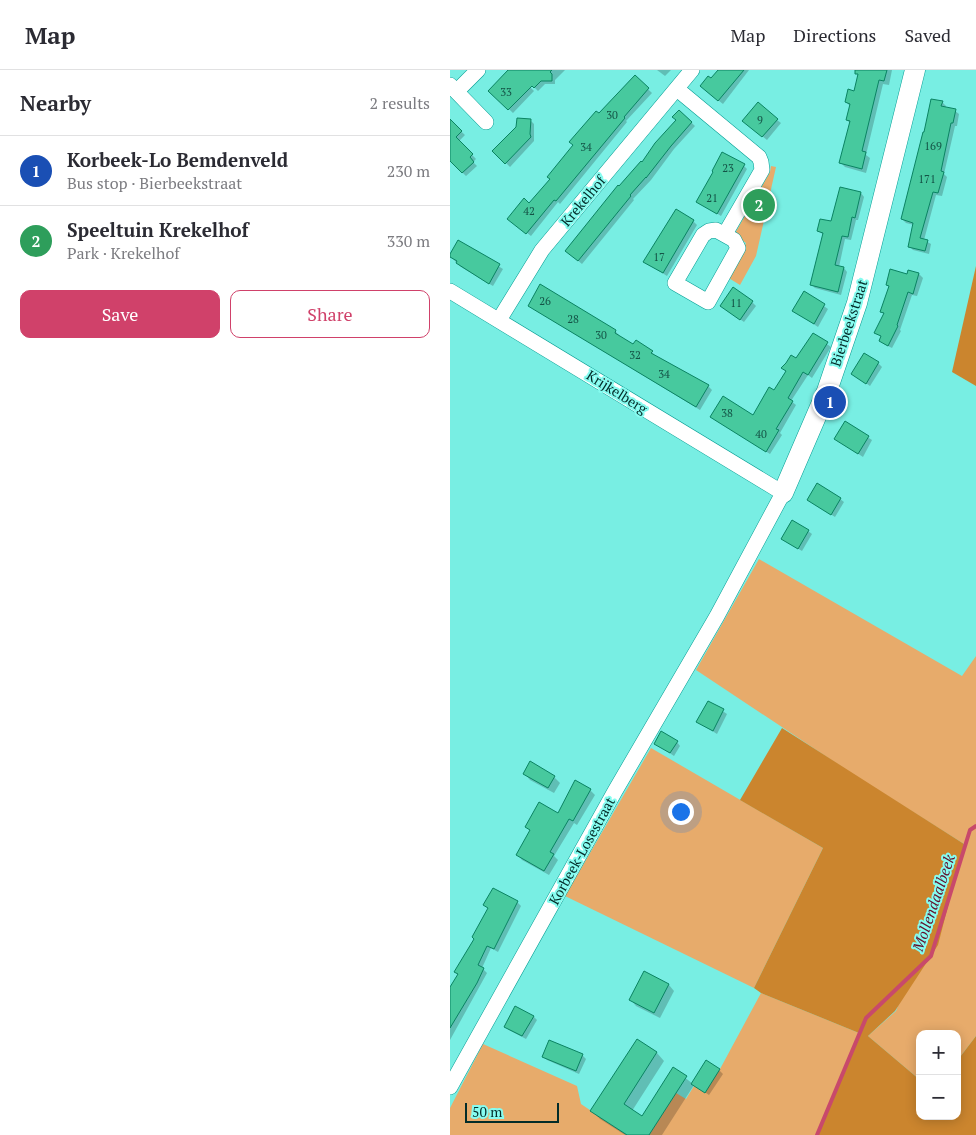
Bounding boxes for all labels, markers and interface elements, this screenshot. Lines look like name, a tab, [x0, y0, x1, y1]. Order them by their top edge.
text: Map	[25, 19, 75, 51]
text: Map	[730, 23, 765, 47]
text: Directions	[793, 23, 876, 47]
text: Saved	[904, 23, 951, 47]
house number: 33	[500, 85, 512, 99]
text: Nearby	[20, 89, 91, 117]
text: 2 results	[370, 92, 430, 114]
house number: 30	[606, 108, 618, 122]
house number: 9	[757, 113, 763, 127]
house number: 169	[924, 139, 942, 153]
house number: 34	[580, 140, 592, 154]
text: Korbeek-Lo Bemdenveld	[67, 147, 288, 172]
text: 1	[31, 160, 41, 182]
text: 230 m	[387, 160, 430, 182]
house number: 23	[722, 161, 734, 175]
street label: Krekelhof	[556, 170, 610, 230]
text: Bus stop · Bierbeekstraat	[67, 172, 242, 194]
house number: 171	[918, 172, 936, 186]
pin: 2	[743, 186, 775, 224]
house number: 21	[706, 191, 718, 205]
house number: 42	[523, 204, 535, 218]
text: Speeltuin Krekelhof	[67, 217, 249, 242]
text: 2	[31, 230, 41, 252]
text: 330 m	[387, 230, 430, 252]
text: Park · Krekelhof	[67, 242, 180, 264]
house number: 17	[653, 250, 665, 264]
street label: Bierbeekstraat	[826, 276, 872, 369]
button: Save	[20, 290, 220, 338]
button: Share	[230, 290, 430, 338]
house number: 26	[539, 294, 551, 308]
house number: 11	[730, 296, 742, 310]
house number: 28	[567, 312, 579, 326]
house number: 30	[595, 328, 607, 342]
house number: 32	[629, 348, 641, 362]
street label: Krijkelberg	[583, 365, 652, 418]
house number: 34	[658, 367, 670, 381]
pin: 1	[814, 383, 846, 421]
house number: 38	[721, 406, 733, 420]
house number: 40	[755, 427, 767, 441]
street label: Korbeek-Losestraat	[544, 793, 619, 908]
your location	[668, 799, 694, 825]
water label: Mollendaalbeek	[907, 851, 959, 955]
map controls	[916, 1030, 961, 1120]
button: +	[916, 1030, 961, 1075]
button: −	[916, 1075, 961, 1120]
scale bar	[465, 1100, 559, 1123]
text: 50 m	[472, 1102, 502, 1121]

